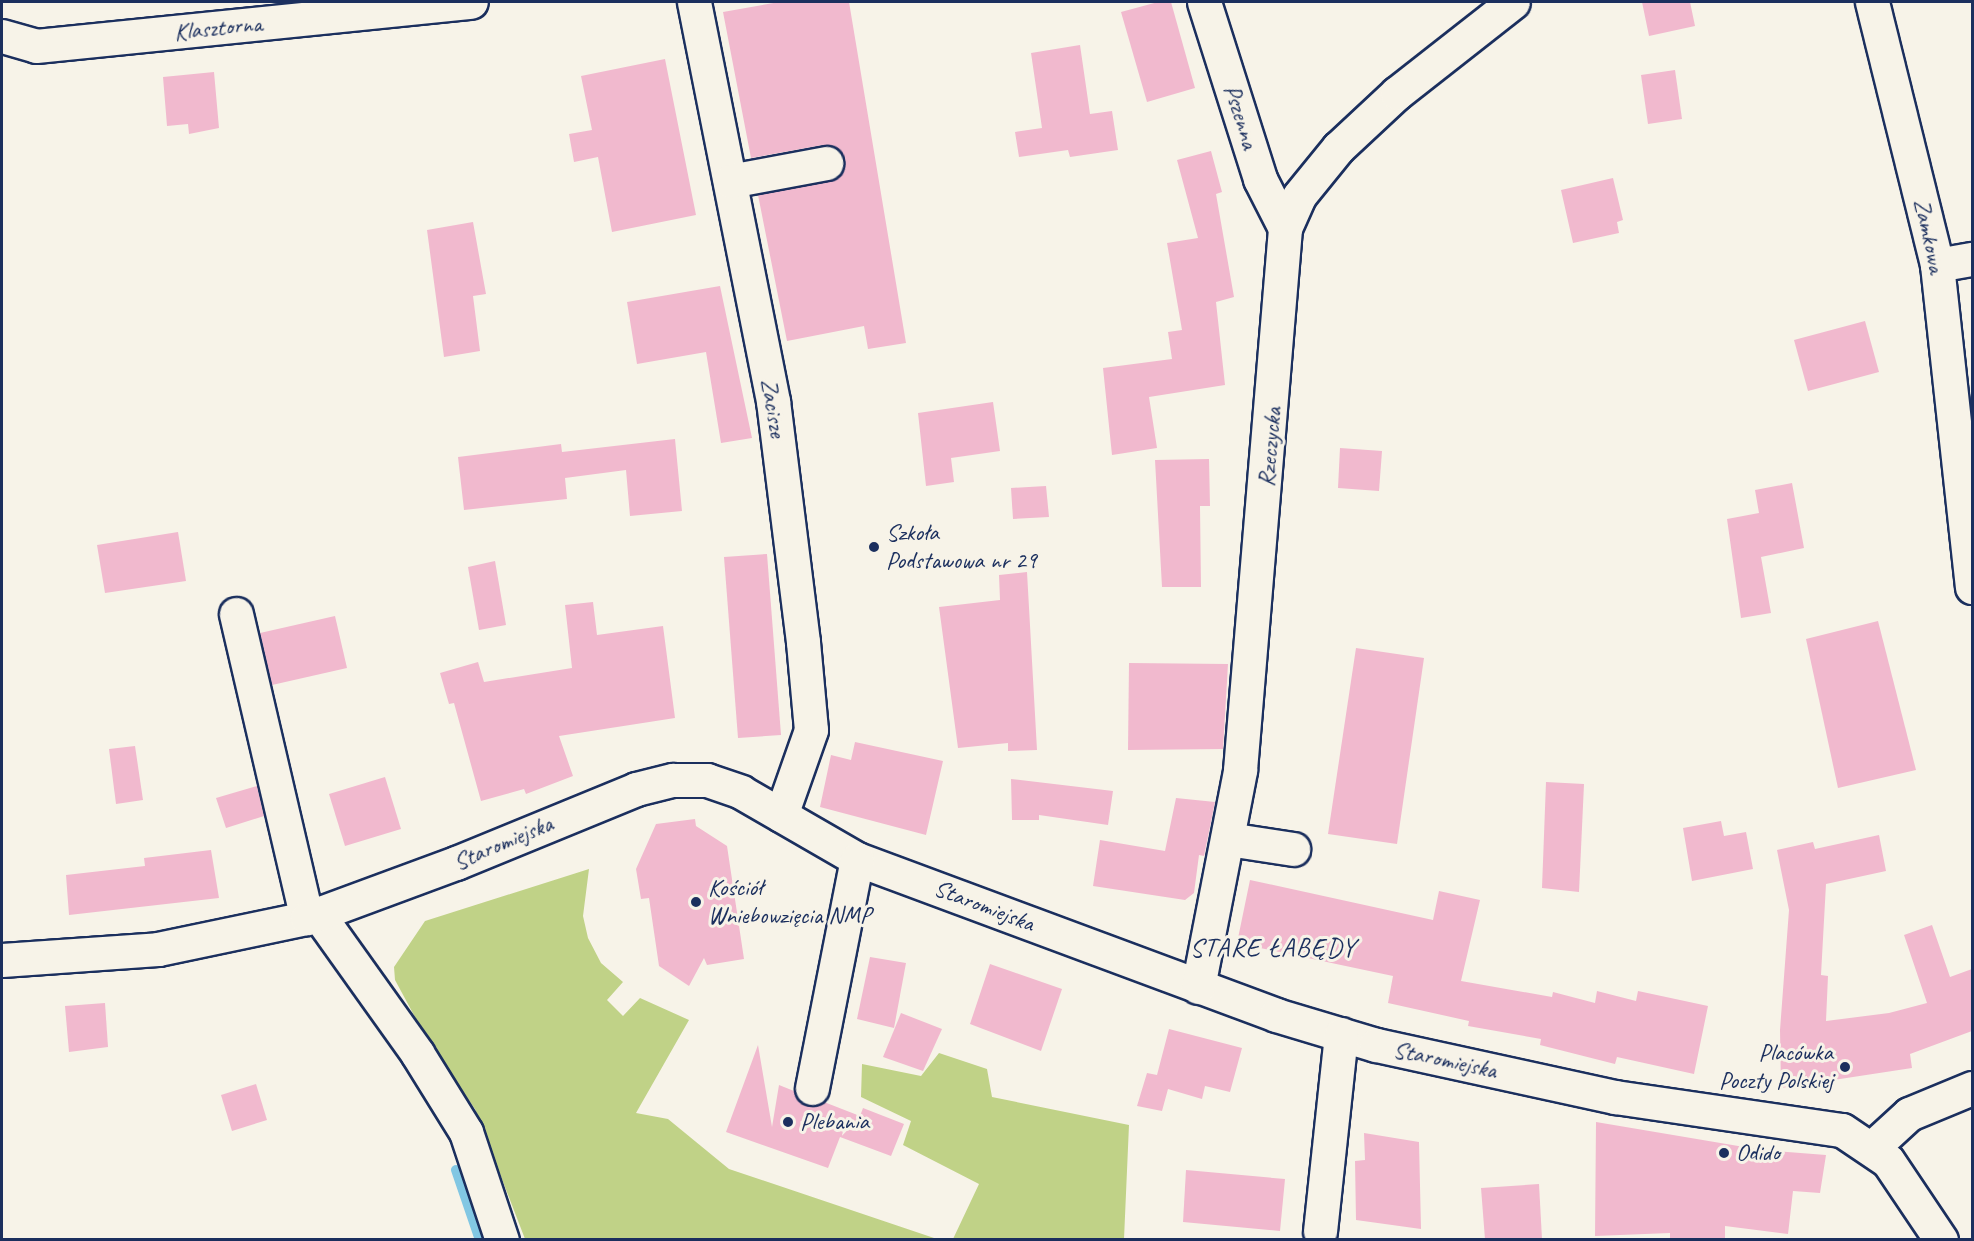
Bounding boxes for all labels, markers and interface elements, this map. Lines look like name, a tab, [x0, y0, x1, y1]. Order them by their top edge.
street label: Klasztorna	[173, 9, 263, 47]
street label: Pszenna	[1218, 82, 1264, 152]
street label: Zamkowa	[1906, 196, 1952, 276]
street label: Zacisze	[754, 376, 792, 440]
street label: Rzeczycka	[1252, 406, 1288, 488]
place label: Szkoła Podstawowa nr 29	[886, 519, 1037, 575]
marker: Szkoła Podstawowa nr 29	[867, 540, 881, 554]
street label: Staromiejska	[449, 809, 557, 877]
place label: Kościół Wniebowzięcia NMP	[708, 874, 871, 930]
street label: Staromiejska	[930, 874, 1038, 938]
marker: Kościół Wniebowzięcia NMP	[689, 895, 703, 909]
district label: STARE ŁABĘDY	[1190, 932, 1356, 964]
street label: Staromiejska	[1391, 1035, 1499, 1085]
place label: Placówka Poczty Polskiej	[1719, 1039, 1833, 1095]
marker: Placówka Poczty Polskiej	[1838, 1060, 1852, 1074]
place label: Plebania	[800, 1108, 869, 1136]
marker: Plebania	[781, 1115, 795, 1129]
place label: Odido	[1736, 1139, 1780, 1167]
marker: Odido	[1717, 1146, 1731, 1160]

